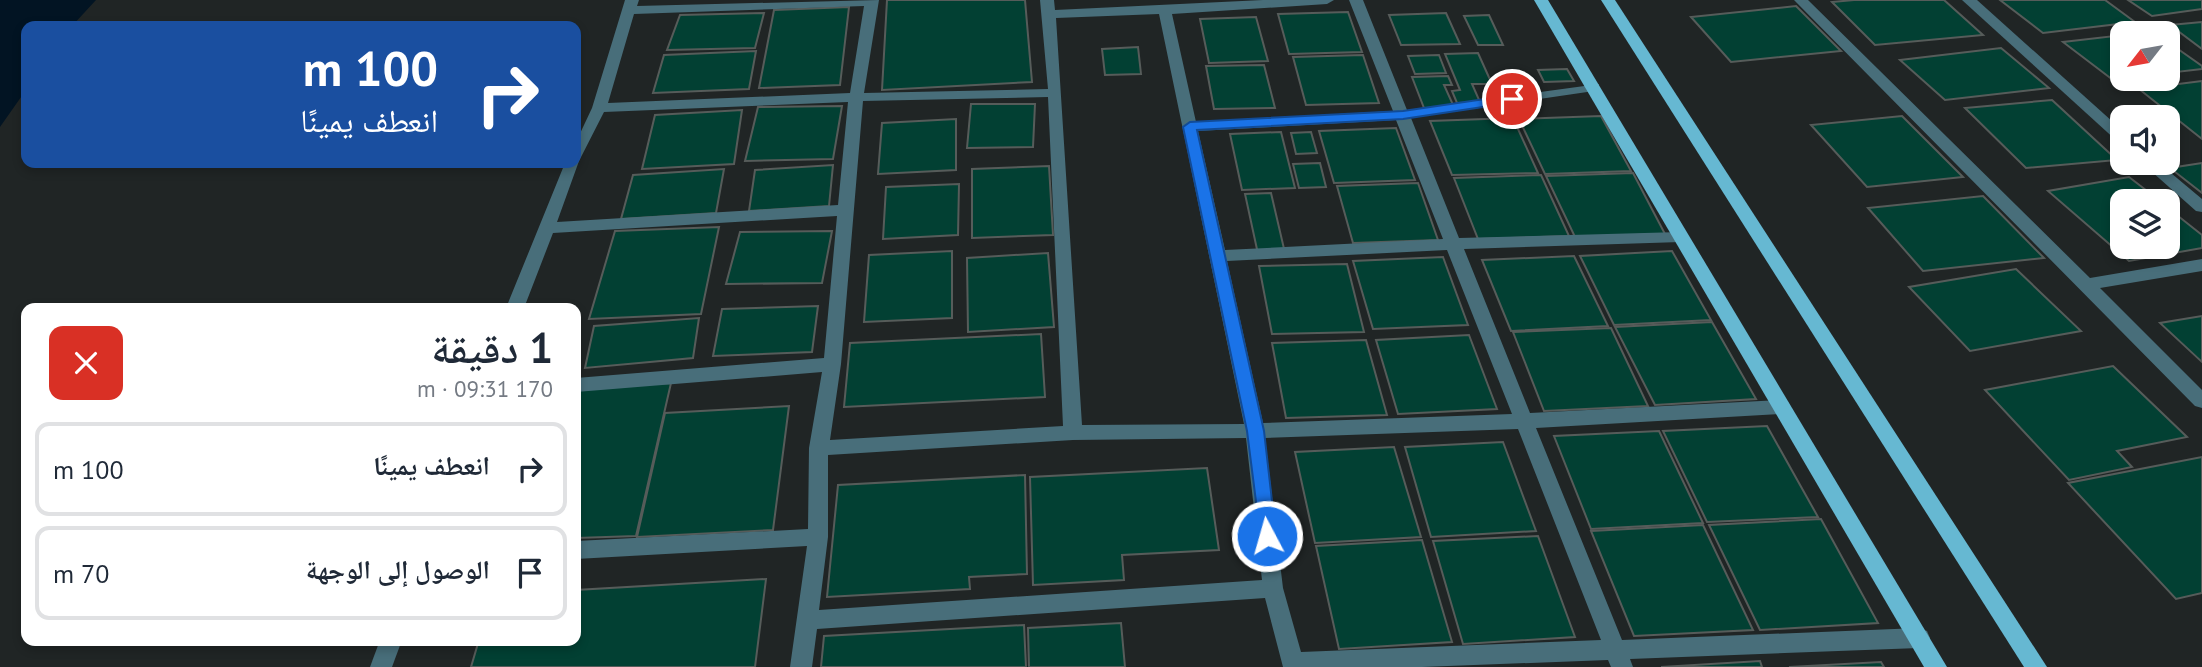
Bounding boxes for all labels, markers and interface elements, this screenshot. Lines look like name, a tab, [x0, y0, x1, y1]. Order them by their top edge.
north arrow	[2110, 21, 2180, 91]
map controls	[2110, 21, 2180, 259]
text: 100 m	[303, 36, 438, 100]
icon: right	[462, 49, 553, 140]
pin	[1482, 69, 1542, 129]
icon: arrive	[1493, 80, 1531, 118]
text: انعطف يمينًا	[300, 99, 438, 141]
button: sound	[2110, 105, 2180, 175]
button: layers	[2110, 189, 2180, 259]
text: 1 دقيقة	[431, 320, 553, 375]
button: close	[49, 326, 123, 400]
text: 170 m · 09:31	[417, 374, 553, 403]
text: انعطف يمينًا	[373, 449, 490, 482]
icon: right	[511, 450, 549, 488]
text: 100 m	[53, 453, 124, 486]
position arrow	[1230, 499, 1304, 573]
text: الوصول إلى الوجهة	[306, 553, 490, 586]
icon: arrive	[511, 554, 549, 592]
text: 70 m	[53, 557, 109, 590]

